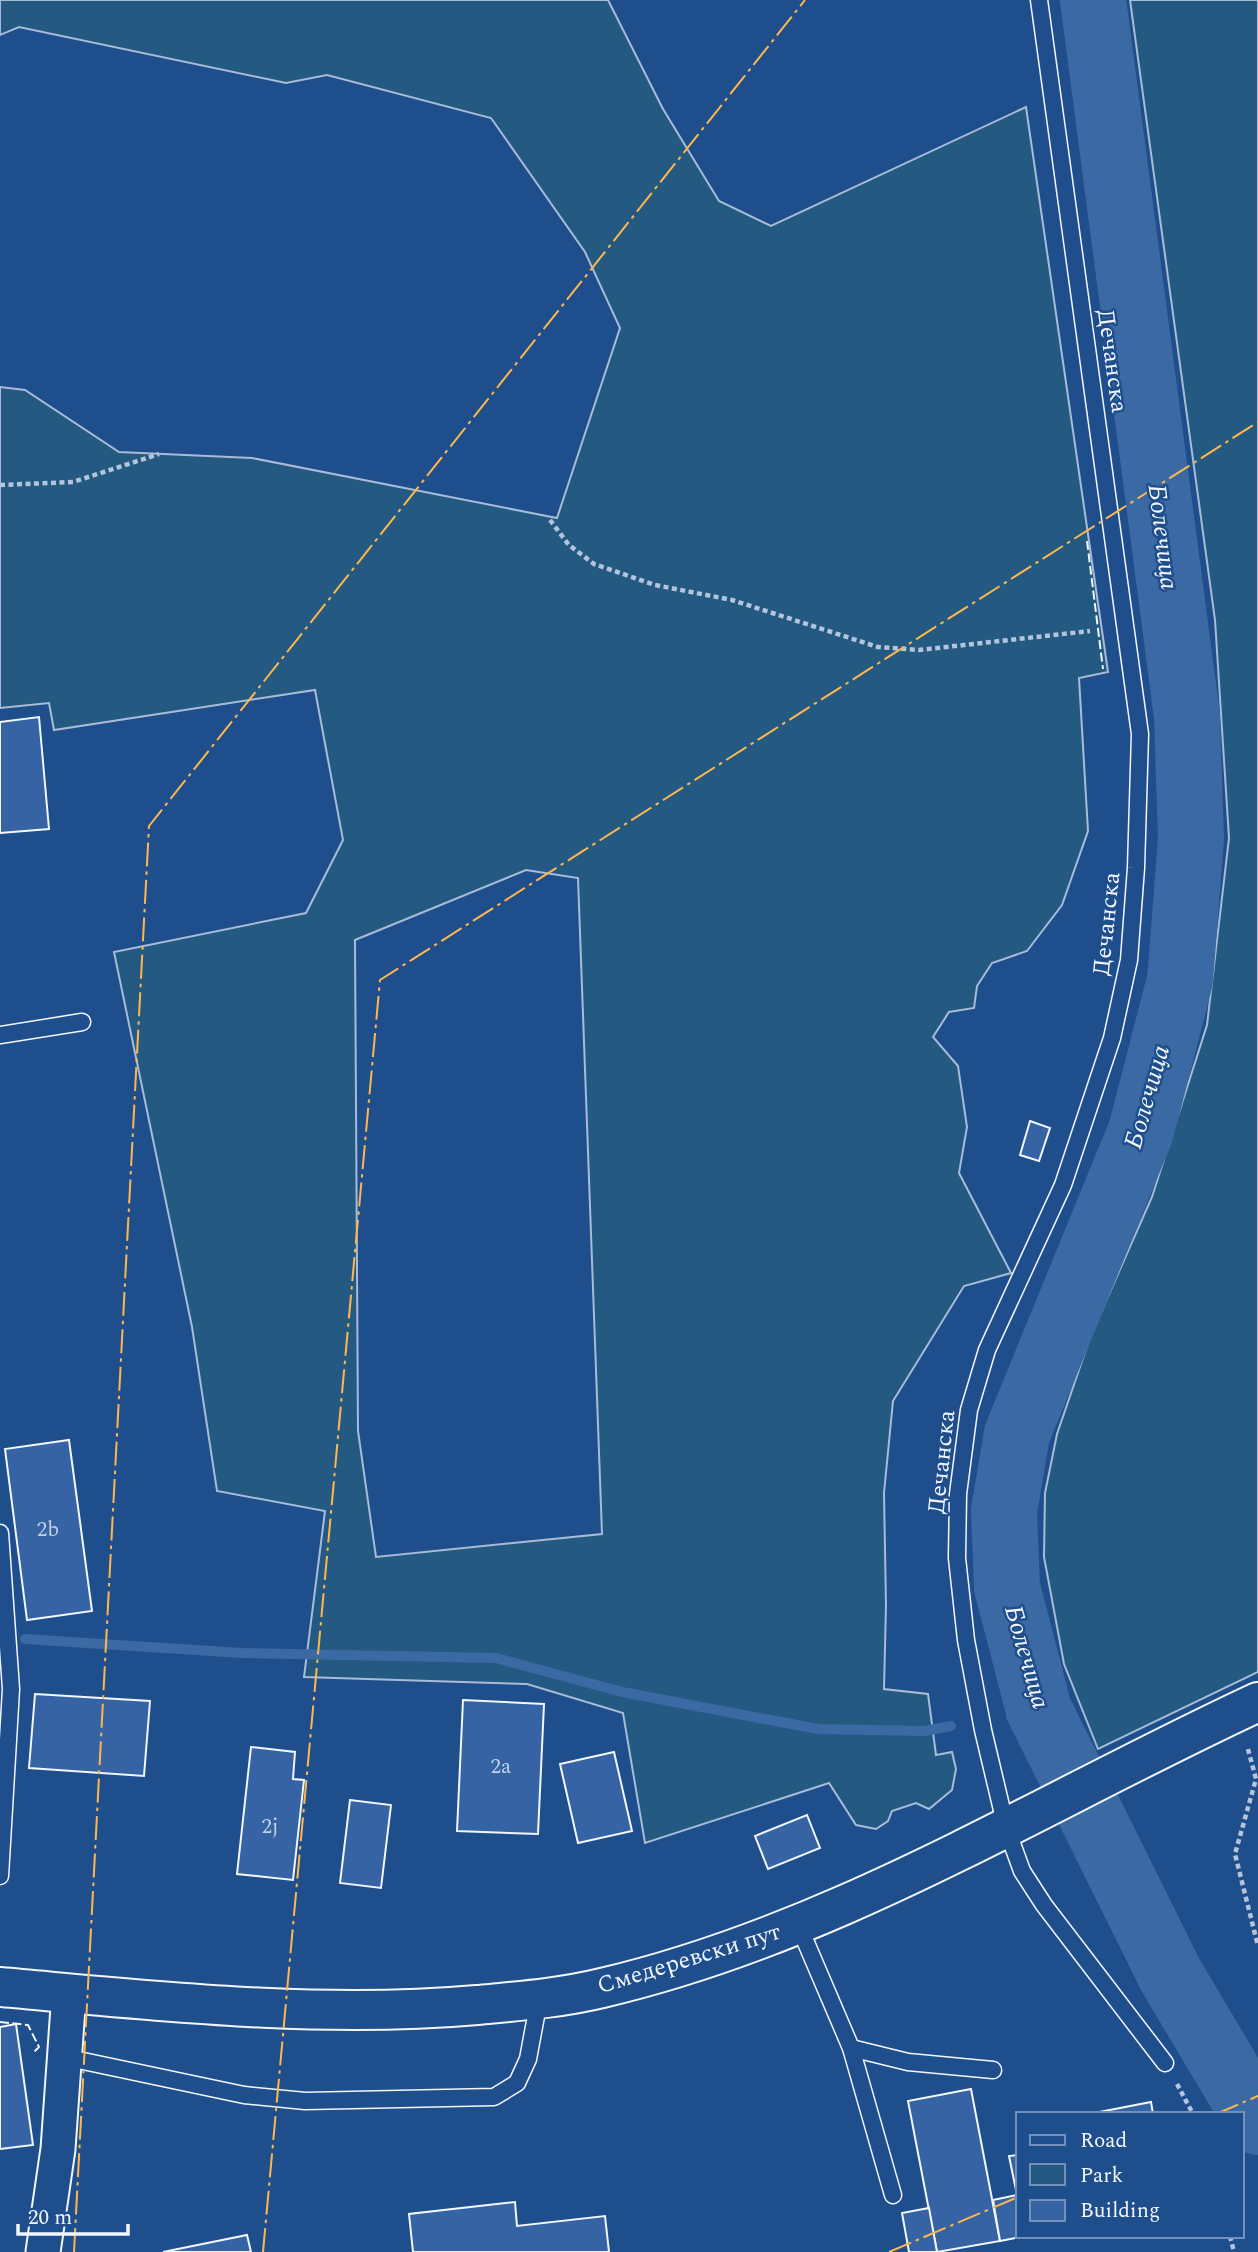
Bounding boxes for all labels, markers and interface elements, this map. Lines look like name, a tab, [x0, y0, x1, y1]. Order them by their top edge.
street label: Дечанска	[1087, 307, 1137, 415]
water label: Болечица	[1137, 482, 1189, 592]
street label: Дечанска	[1084, 870, 1130, 978]
water label: Болечица	[1113, 1040, 1181, 1154]
street label: Дечанска	[919, 1408, 965, 1516]
house number: 2b	[37, 1514, 59, 1546]
water label: Болечица	[993, 1600, 1061, 1714]
house number: 2a	[491, 1751, 512, 1783]
house number: 2j	[261, 1811, 279, 1843]
street label: Смедеревски пут	[593, 1914, 786, 2004]
legend	[1016, 2112, 1244, 2238]
text: Road	[1080, 2125, 1127, 2157]
text: Park	[1080, 2160, 1124, 2192]
scale bar	[18, 2192, 128, 2236]
text: Building	[1080, 2195, 1160, 2227]
text: 20 m	[28, 2202, 72, 2234]

